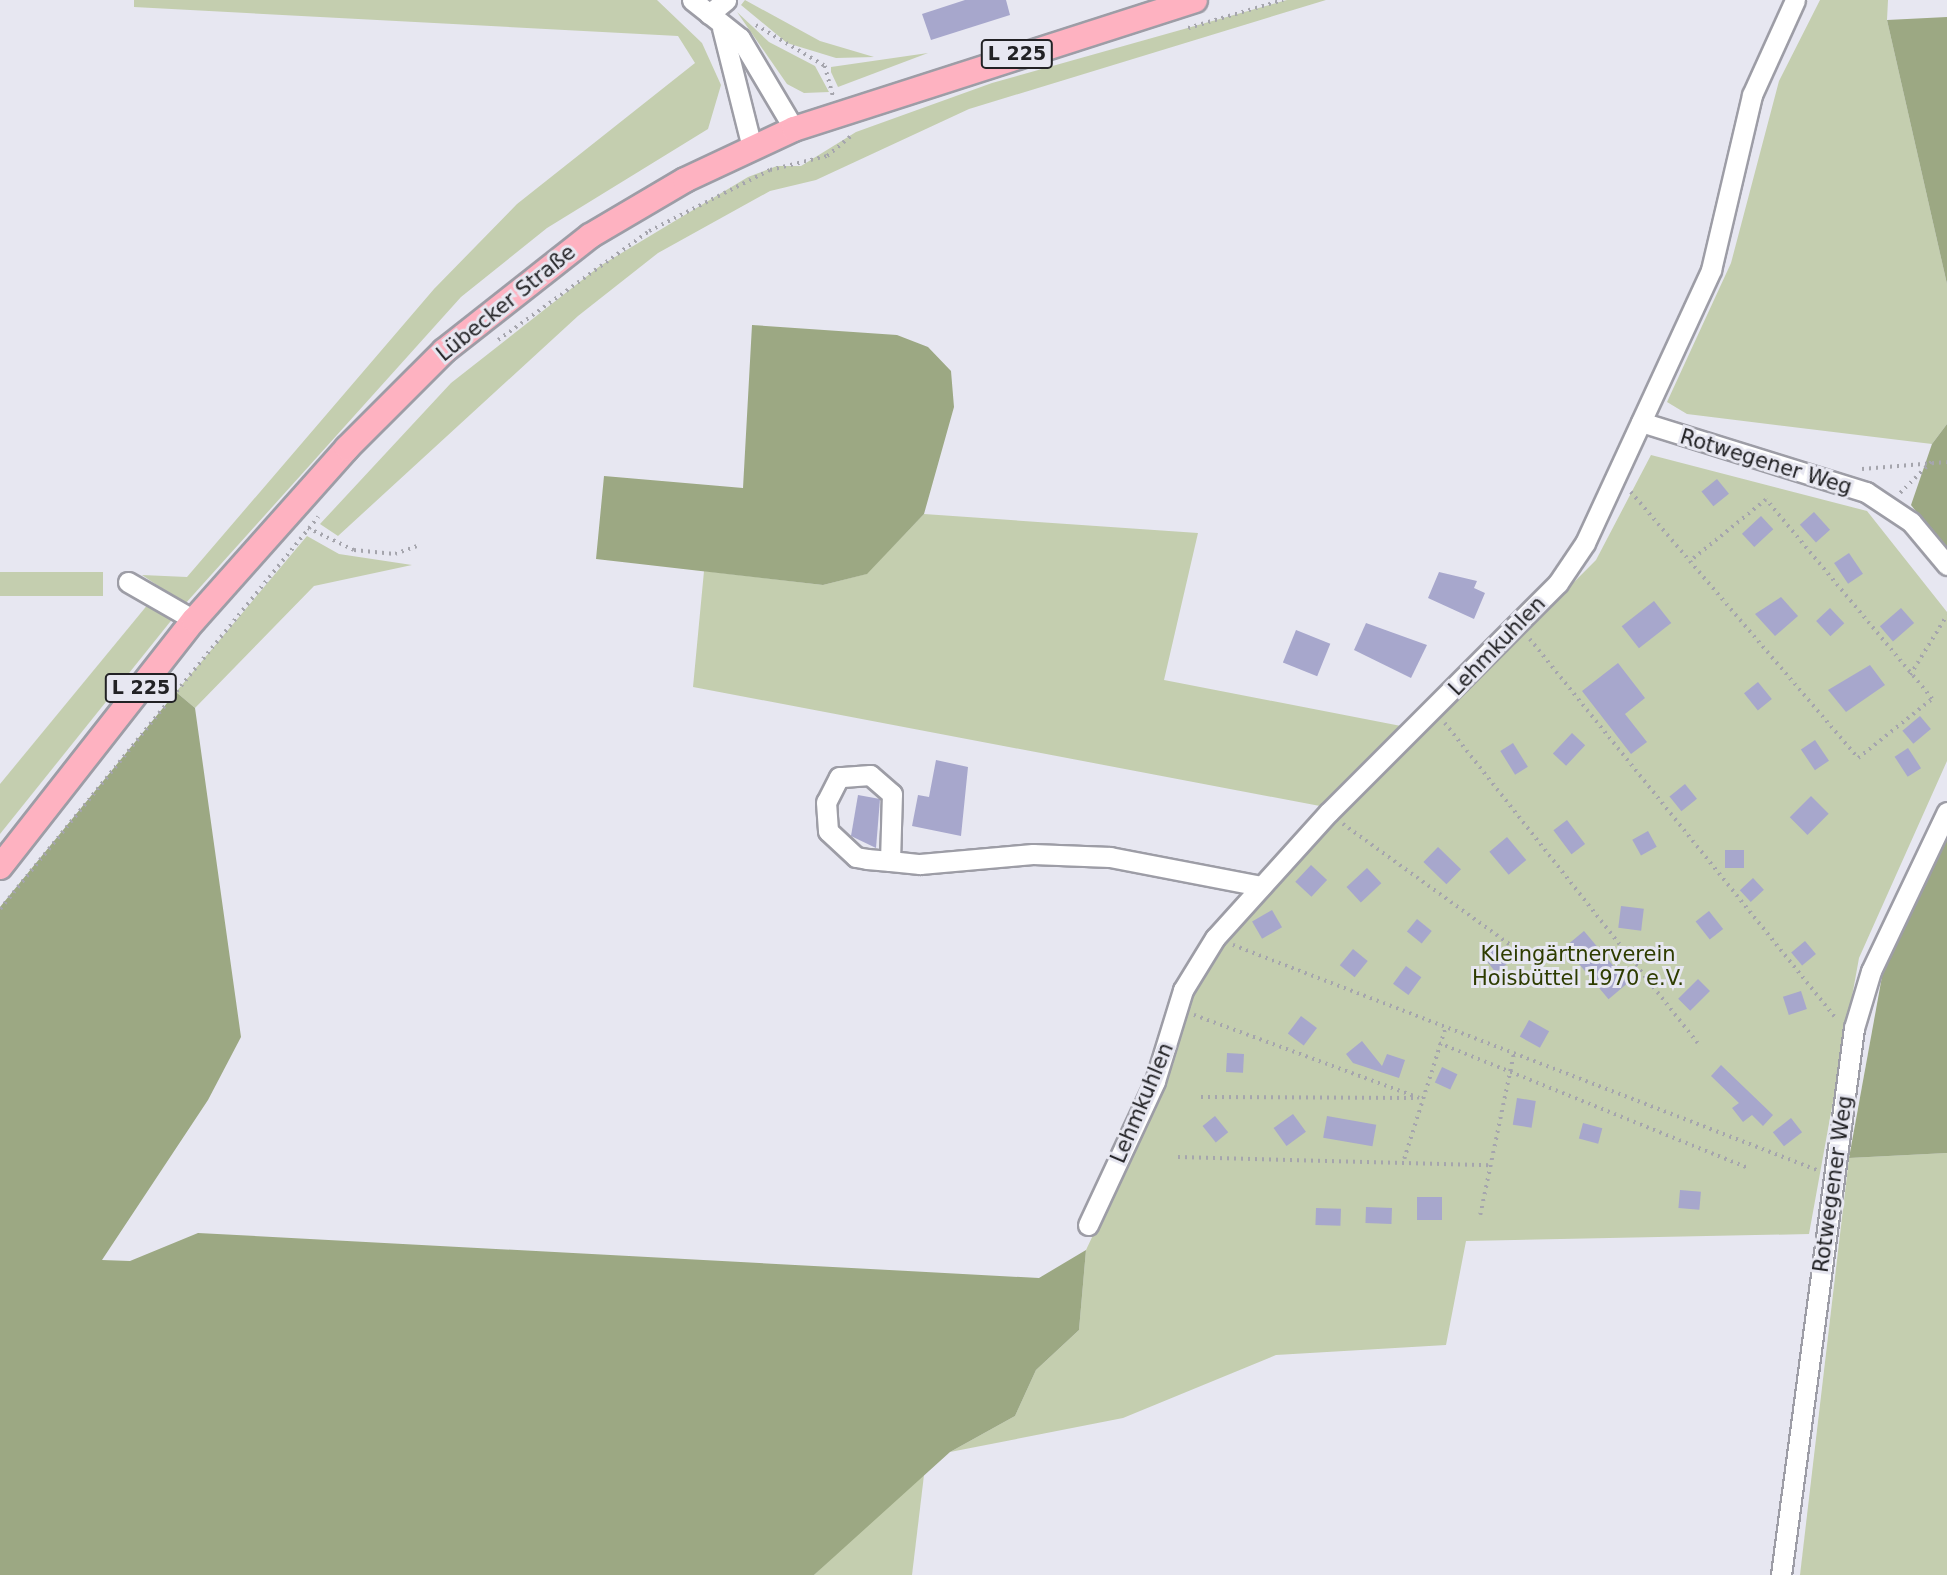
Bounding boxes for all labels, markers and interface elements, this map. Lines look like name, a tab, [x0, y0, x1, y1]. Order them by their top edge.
road number: L 225	[980, 38, 1054, 70]
street label: Lübecker Straße	[432, 239, 580, 367]
street label: Rotwegener Weg	[1677, 424, 1855, 500]
street label: Lehmkuhlen	[1443, 591, 1551, 701]
road number: L 225	[104, 673, 178, 704]
park label: Kleingärtnerverein Hoisbüttel 1970 e.V.	[1472, 941, 1684, 991]
street label: Lehmkuhlen	[1105, 1039, 1179, 1167]
street label: Rotwegener Weg	[1808, 1094, 1858, 1274]

